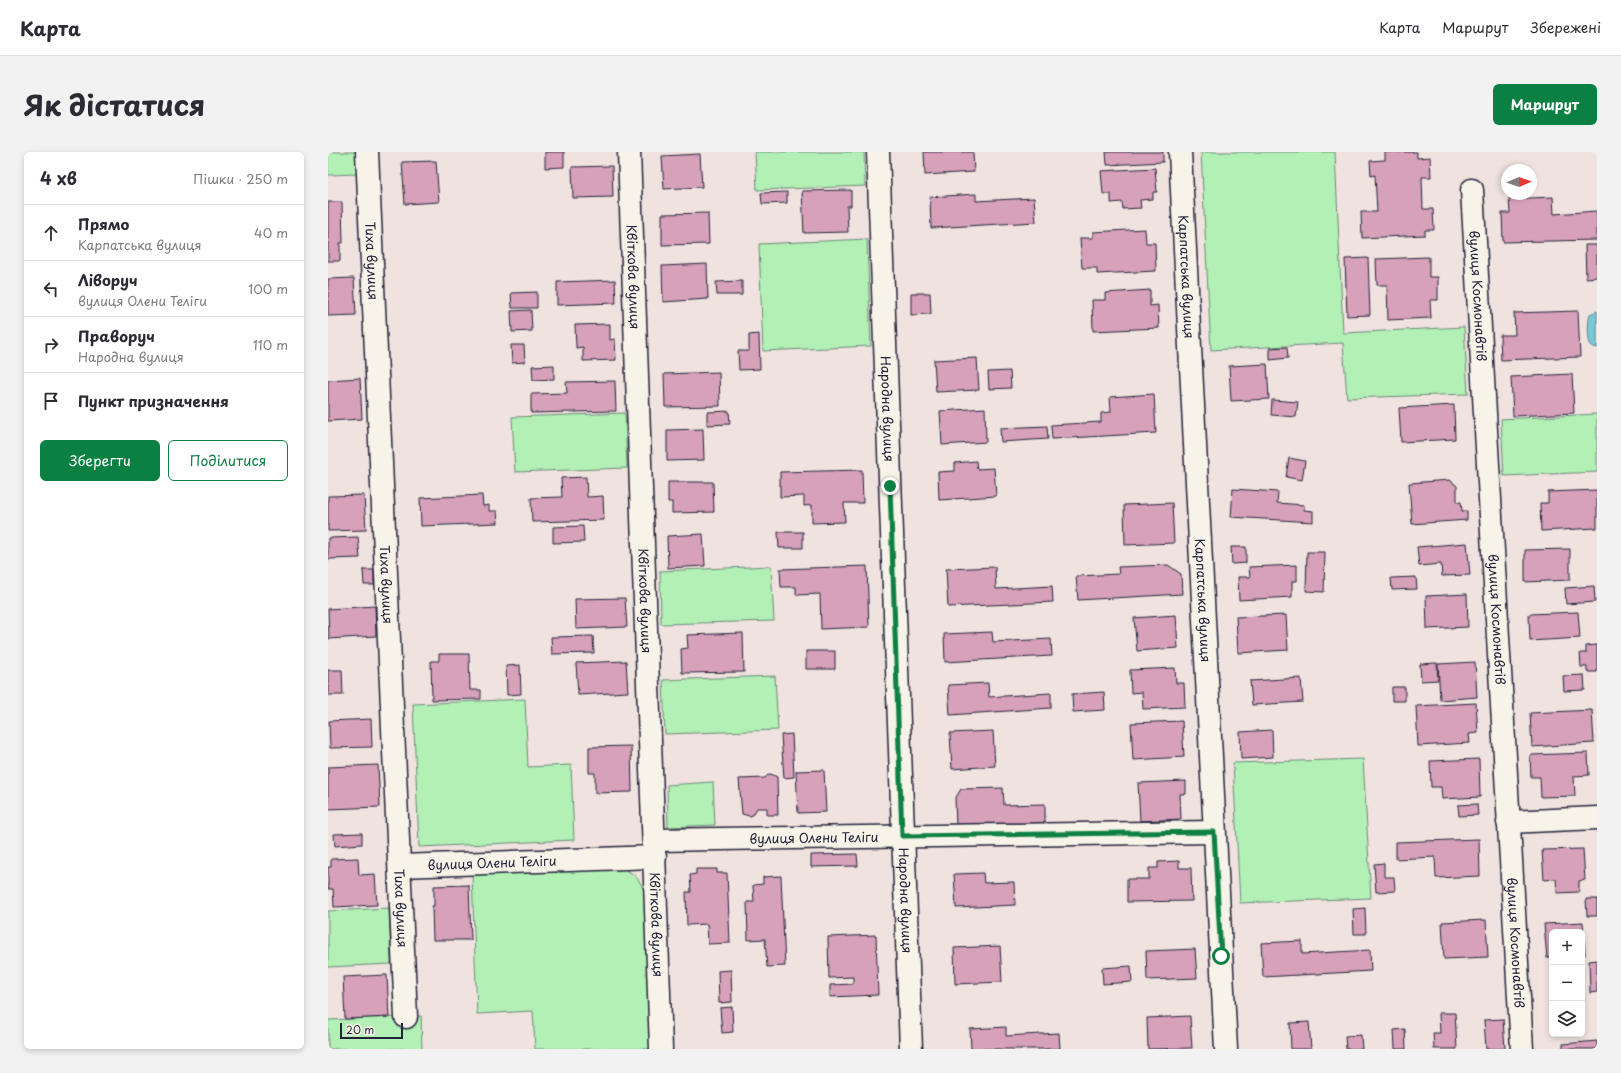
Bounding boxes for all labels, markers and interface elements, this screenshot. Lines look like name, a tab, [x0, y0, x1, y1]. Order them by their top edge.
text: Карта	[20, 14, 81, 42]
text: Карта	[1379, 17, 1420, 38]
text: Маршрут	[1442, 17, 1509, 38]
text: Збережені	[1531, 17, 1601, 38]
text: Як дістатися	[24, 83, 205, 126]
button: Маршрут	[1493, 84, 1597, 125]
north arrow	[1501, 164, 1537, 200]
text: 4 хв	[40, 165, 77, 191]
text: Пішки · 250 m	[193, 169, 288, 188]
text: Прямо	[78, 212, 129, 235]
street label: Карпатська вулиця	[1174, 215, 1200, 339]
street label: Тиха вулиця	[361, 221, 384, 301]
icon: ahead	[40, 222, 62, 244]
text: 40 m	[254, 223, 288, 242]
street label: Квіткова вулиця	[623, 224, 645, 330]
street label: вулиця Космонавтів	[1465, 230, 1492, 362]
text: Карпатська вулиця	[78, 235, 202, 254]
text: Ліворуч	[78, 268, 138, 291]
icon: left	[40, 278, 62, 300]
text: 100 m	[248, 279, 288, 298]
text: вулиця Олени Теліги	[78, 291, 207, 310]
text: Праворуч	[78, 324, 155, 347]
icon: right	[40, 334, 62, 356]
text: 110 m	[253, 335, 288, 354]
text: Народна вулиця	[78, 347, 184, 366]
street label: Народна вулиця	[877, 355, 899, 462]
text: Пункт призначення	[78, 389, 229, 412]
icon: arrive	[40, 390, 62, 412]
button: Зберегти	[40, 440, 160, 481]
button: Поділитися	[168, 440, 288, 481]
route end	[881, 477, 899, 495]
street label: Карпатська вулиця	[1191, 538, 1216, 663]
street label: Тиха вулиця	[376, 545, 398, 624]
street label: Квіткова вулиця	[634, 548, 657, 654]
street label: вулиця Космонавтів	[1484, 553, 1511, 685]
street label: вулиця Олени Теліги	[749, 827, 879, 848]
street label: Народна вулиця	[895, 847, 917, 954]
street label: вулиця Олени Теліги	[427, 850, 557, 874]
street label: Тиха вулиця	[390, 869, 413, 948]
street label: Квіткова вулиця	[646, 872, 668, 977]
street label: вулиця Космонавтів	[1503, 877, 1530, 1009]
map controls	[1549, 929, 1585, 1037]
button: +	[1549, 929, 1585, 965]
route start	[1212, 947, 1230, 965]
button: −	[1549, 965, 1585, 1001]
button: layers	[1549, 1001, 1585, 1037]
scale bar	[340, 1021, 403, 1040]
text: 20 m	[346, 1021, 374, 1038]

